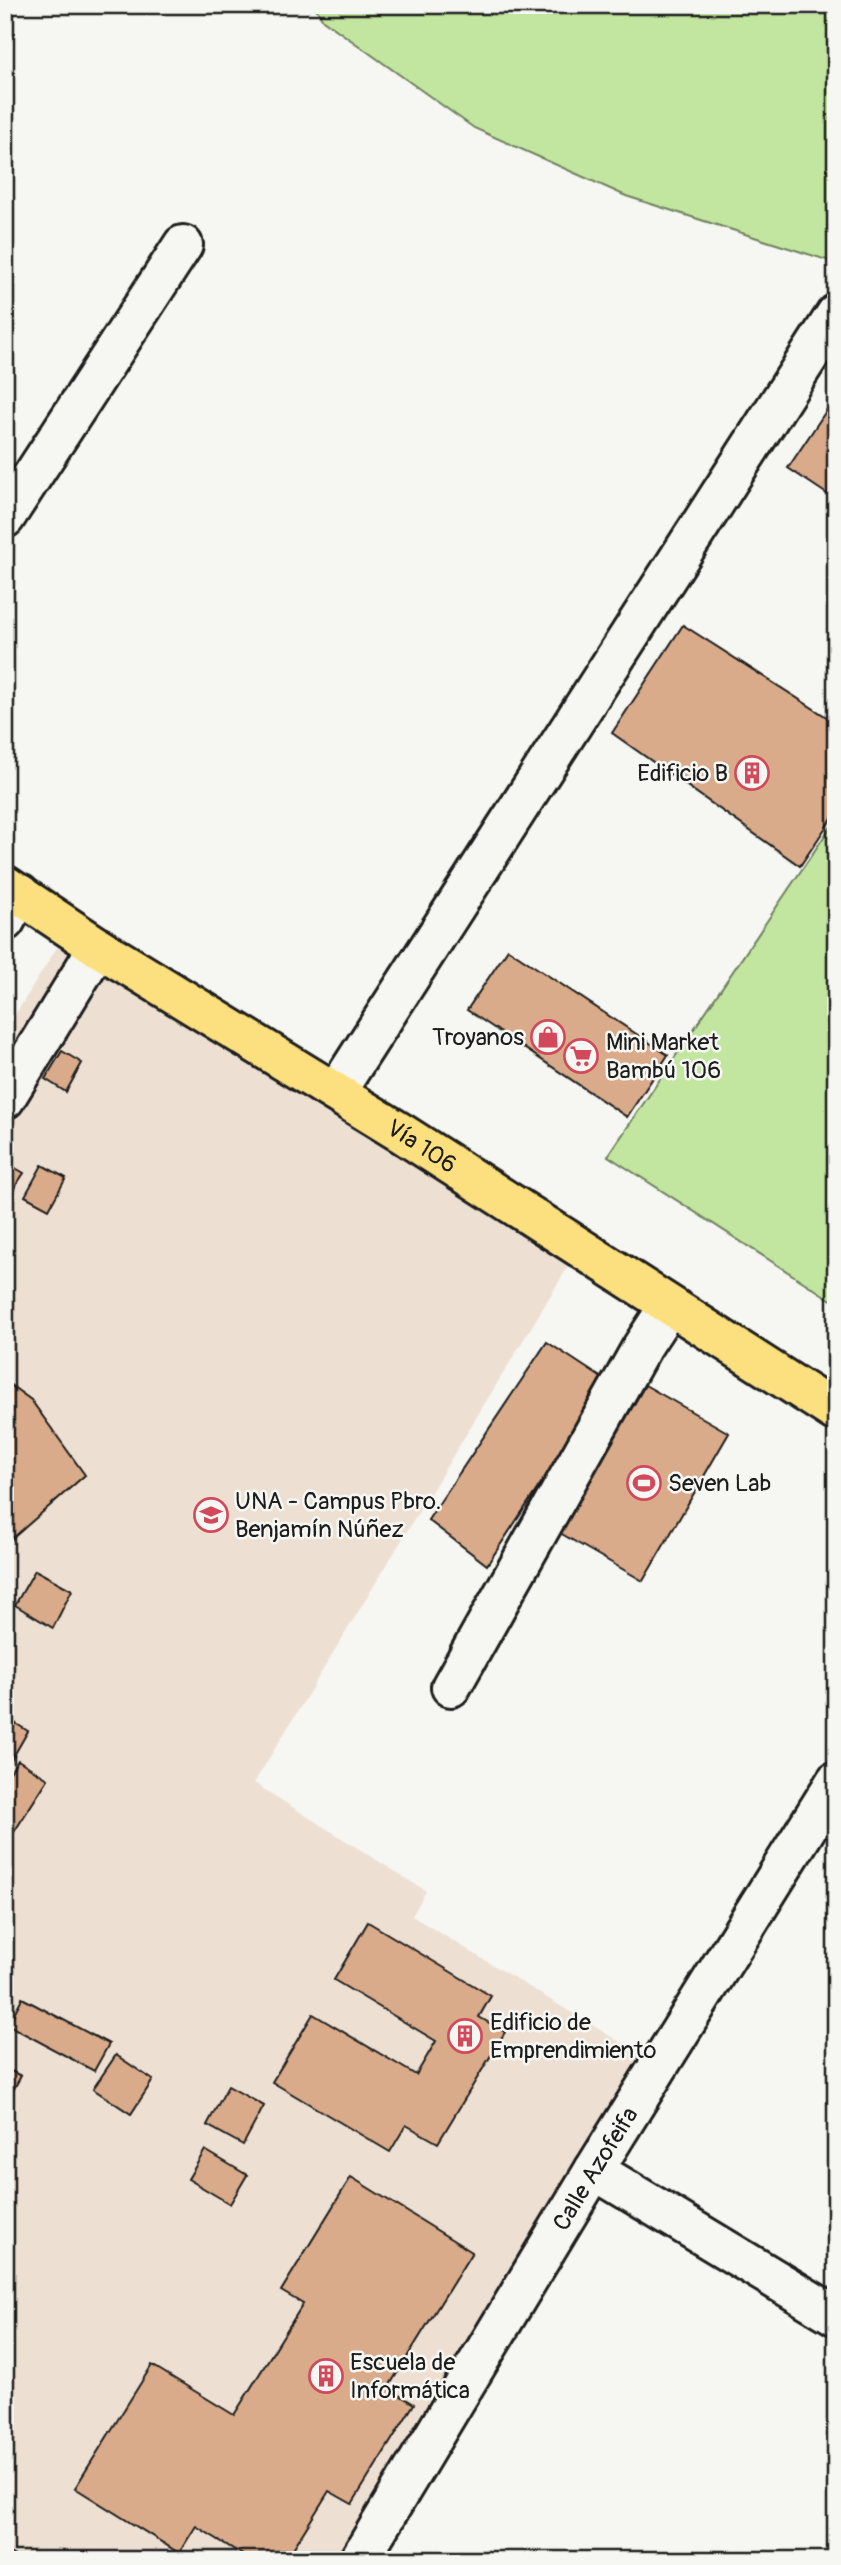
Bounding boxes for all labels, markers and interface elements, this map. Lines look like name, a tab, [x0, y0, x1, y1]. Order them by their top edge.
building icon: Edificio B	[733, 754, 771, 792]
place label: Edificio B	[637, 759, 728, 788]
shop icon: Troyanos	[529, 1018, 567, 1056]
place label: Troyanos	[432, 1023, 524, 1052]
place label: Mini Market Bambú 106	[606, 1028, 721, 1085]
supermarket icon: Mini Market Bambú 106	[562, 1037, 600, 1075]
street label: Vía 106	[382, 1113, 462, 1179]
sports icon: Seven Lab	[625, 1464, 663, 1502]
place label: Seven Lab	[668, 1469, 771, 1498]
place label: UNA - Campus Pbro. Benjamín Núñez	[235, 1487, 441, 1544]
school or university icon: UNA - Campus Pbro. Benjamín Núñez	[192, 1496, 230, 1534]
place label: Edificio de Emprendimiento	[490, 2008, 657, 2065]
building icon: Edificio de Emprendimiento	[446, 2017, 484, 2055]
street label: Calle Azofeifa	[546, 2102, 644, 2236]
place label: Escuela de Informática	[350, 2348, 470, 2405]
building icon: Escuela de Informática	[307, 2357, 345, 2395]

